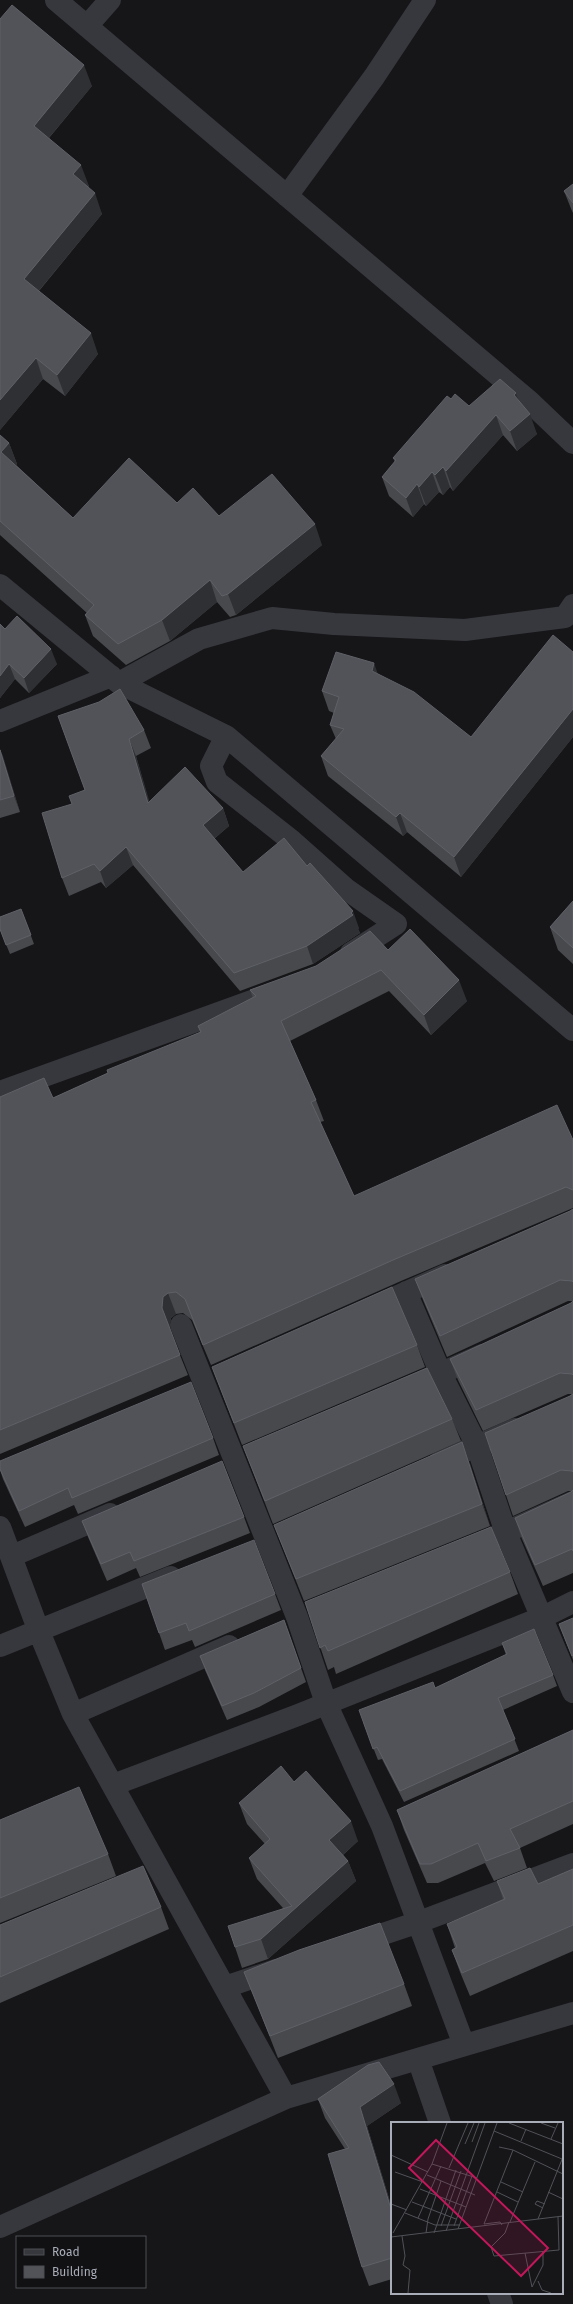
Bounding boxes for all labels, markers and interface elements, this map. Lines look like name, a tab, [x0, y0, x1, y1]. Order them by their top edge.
inset map	[391, 2122, 563, 2294]
legend	[16, 2236, 146, 2288]
text: Road	[52, 2245, 80, 2259]
text: Building	[52, 2265, 98, 2279]

